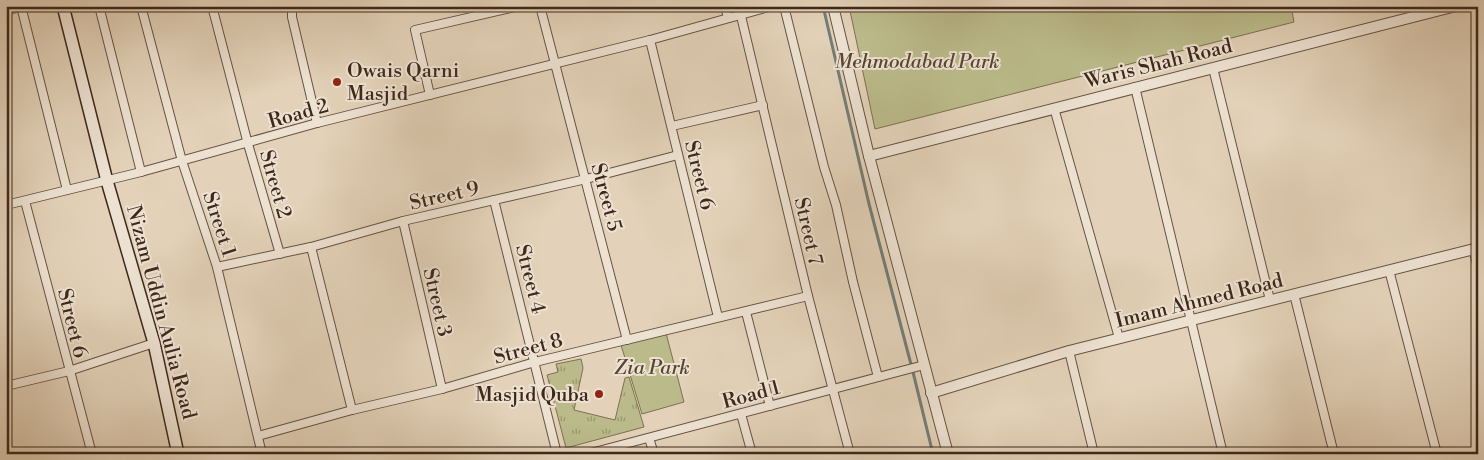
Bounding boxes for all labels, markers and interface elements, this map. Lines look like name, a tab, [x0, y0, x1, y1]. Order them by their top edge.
street label: Waris Shah Road	[1081, 34, 1235, 95]
park label: Mehmodabad Park	[835, 50, 999, 75]
place label: Owais Qarni Masjid	[347, 59, 460, 107]
marker: Owais Qarni Masjid	[331, 76, 343, 88]
street label: Road 2	[265, 94, 332, 135]
street label: Street 6	[678, 138, 719, 213]
street label: Street 2	[253, 147, 296, 221]
street label: Street 5	[584, 161, 627, 234]
street label: Street 9	[407, 176, 482, 217]
street label: Street 1	[196, 189, 241, 261]
street label: Street 7	[788, 195, 827, 268]
street label: Nizam Uddin Aulia Road	[120, 203, 201, 423]
street label: Street 4	[509, 242, 550, 317]
street label: Street 3	[417, 266, 457, 339]
street label: Imam Ahmed Road	[1113, 268, 1286, 334]
street label: Street 6	[51, 286, 92, 361]
street label: Street 8	[491, 328, 566, 371]
park label: Zia Park	[614, 356, 690, 381]
street label: Road 1	[720, 376, 784, 415]
place label: Masjid Quba	[475, 383, 590, 408]
marker: Masjid Quba	[593, 388, 605, 400]

